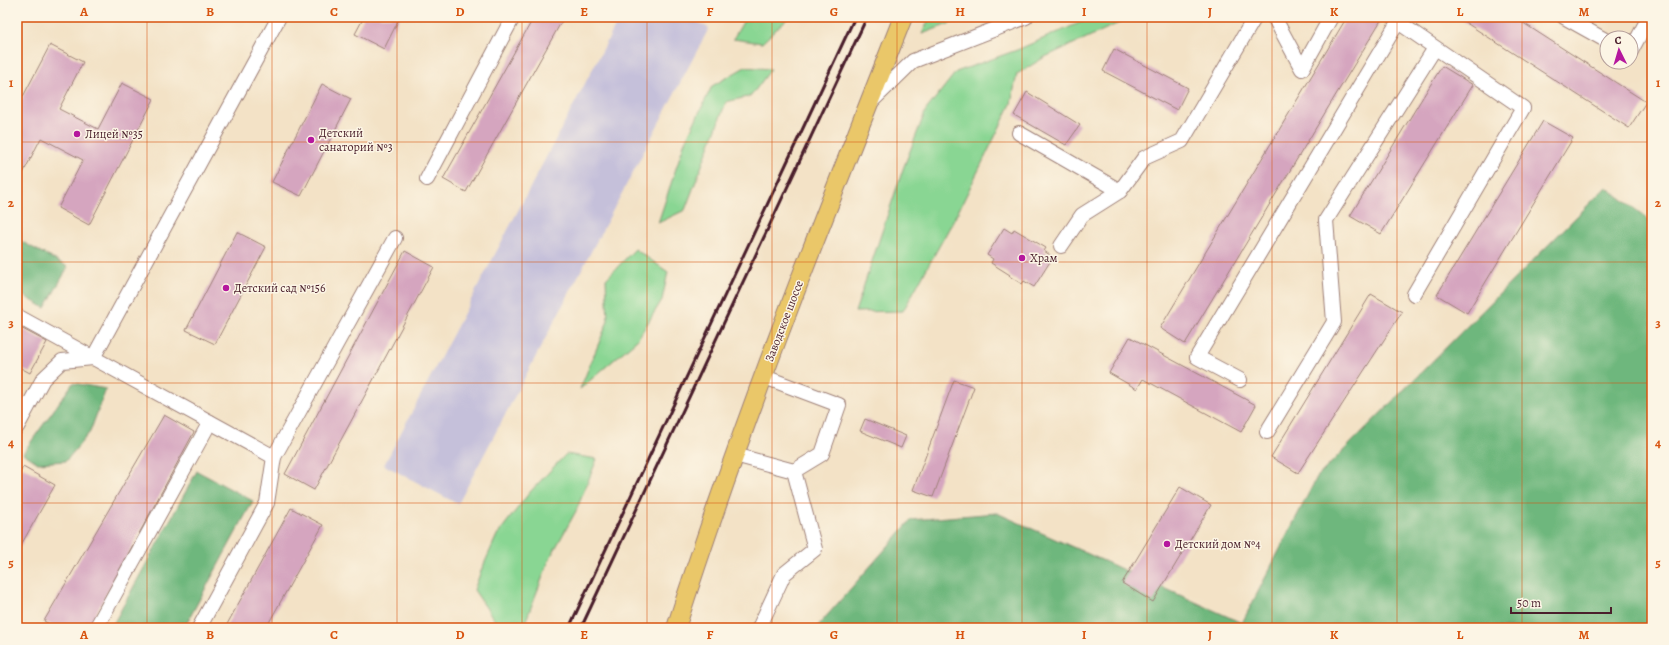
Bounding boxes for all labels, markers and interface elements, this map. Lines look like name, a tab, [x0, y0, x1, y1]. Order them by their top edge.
text: A	[79, 3, 89, 20]
text: B	[206, 3, 214, 20]
text: C	[330, 3, 338, 20]
text: D	[455, 3, 465, 20]
text: E	[580, 3, 588, 20]
text: F	[707, 3, 714, 20]
text: G	[830, 3, 838, 20]
text: H	[955, 3, 965, 20]
text: I	[1082, 3, 1087, 20]
text: J	[1208, 3, 1212, 20]
text: K	[1330, 3, 1339, 20]
text: L	[1457, 3, 1464, 20]
text: M	[1579, 3, 1590, 20]
north arrow	[1599, 30, 1639, 70]
text: С	[1614, 33, 1622, 48]
text: 1	[9, 74, 14, 91]
text: 1	[1656, 74, 1661, 91]
place label: Детский санаторий №3	[319, 125, 393, 155]
place label: Лицей №35	[85, 126, 143, 142]
marker: Лицей №35	[72, 129, 82, 139]
marker: Детский санаторий №3	[306, 135, 316, 145]
text: 2	[8, 194, 15, 211]
text: 2	[1655, 194, 1662, 211]
place label: Храм	[1030, 250, 1058, 266]
marker: Храм	[1017, 253, 1027, 263]
street label: Заводское шоссе	[761, 278, 807, 364]
place label: Детский сад №156	[234, 280, 326, 296]
marker: Детский сад №156	[221, 283, 231, 293]
text: 3	[8, 314, 14, 331]
text: 3	[1655, 314, 1661, 331]
text: 4	[8, 434, 14, 451]
text: 4	[1655, 434, 1661, 451]
place label: Детский дом №4	[1175, 536, 1261, 552]
marker: Детский дом №4	[1162, 539, 1172, 549]
text: 5	[8, 554, 14, 571]
text: 5	[1655, 554, 1661, 571]
scale bar	[1511, 589, 1611, 615]
text: 50 m	[1517, 595, 1541, 611]
text: A	[79, 626, 89, 643]
text: B	[206, 626, 214, 643]
text: C	[330, 626, 338, 643]
text: D	[455, 626, 465, 643]
text: E	[580, 626, 588, 643]
text: F	[707, 626, 714, 643]
text: G	[830, 626, 838, 643]
text: H	[955, 626, 965, 643]
text: I	[1082, 626, 1087, 643]
text: J	[1208, 626, 1212, 643]
text: K	[1330, 626, 1339, 643]
text: L	[1457, 626, 1464, 643]
text: M	[1579, 626, 1590, 643]

